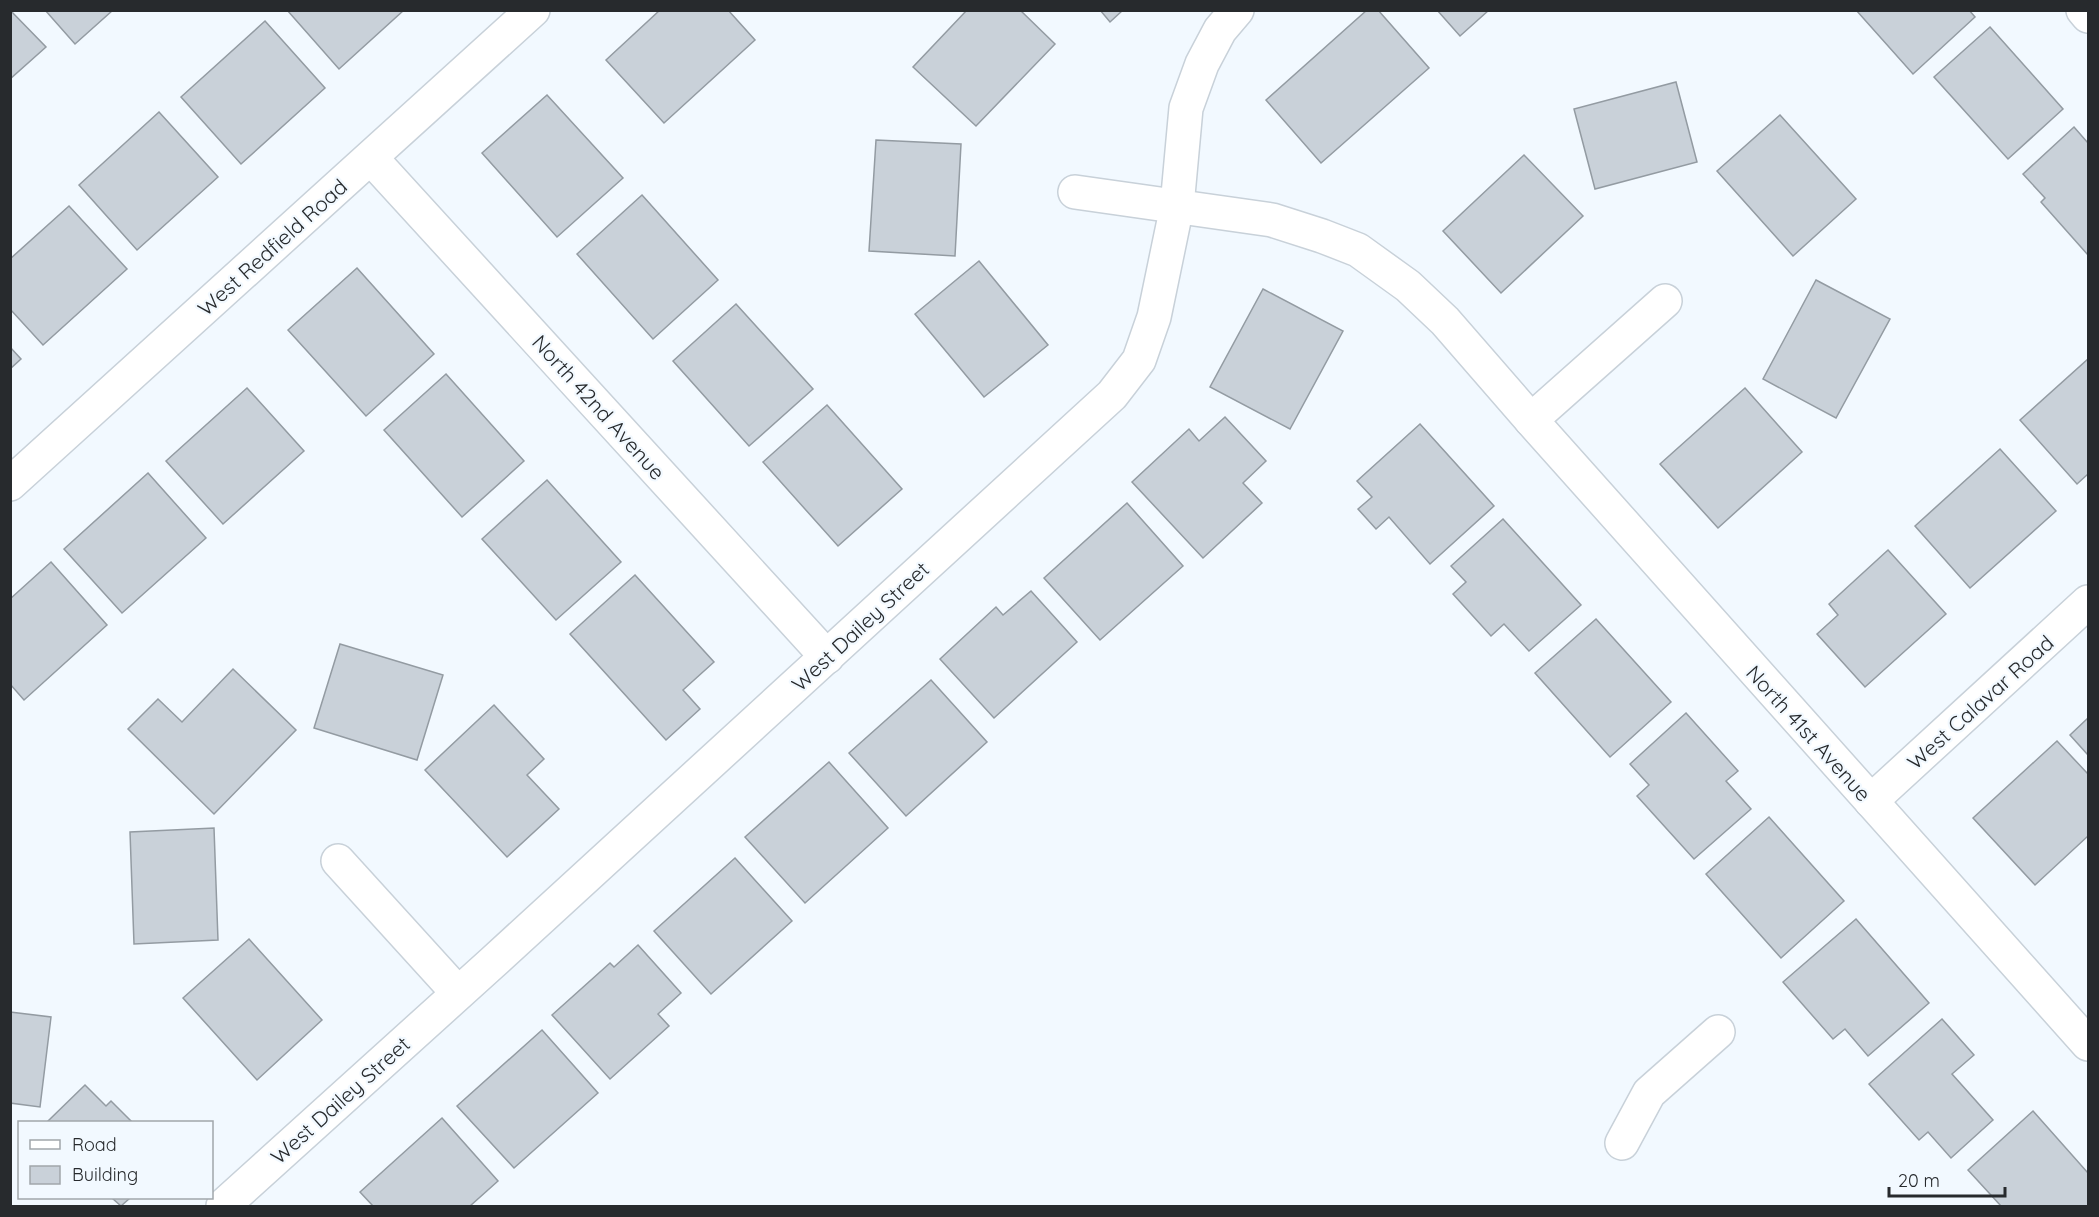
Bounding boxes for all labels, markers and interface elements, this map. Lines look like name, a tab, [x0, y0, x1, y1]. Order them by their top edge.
street label: West Redfield Road	[192, 173, 352, 321]
street label: North 42nd Avenue	[527, 329, 671, 485]
street label: West Dailey Street	[786, 556, 934, 696]
street label: West Calavar Road	[1901, 629, 2059, 775]
street label: North 41st Avenue	[1741, 660, 1877, 806]
street label: West Dailey Street	[265, 1031, 415, 1169]
legend	[18, 1121, 213, 1199]
text: Road	[72, 1133, 117, 1156]
scale bar	[1889, 1160, 2004, 1198]
text: Building	[72, 1163, 138, 1186]
text: 20 m	[1898, 1169, 1940, 1192]

